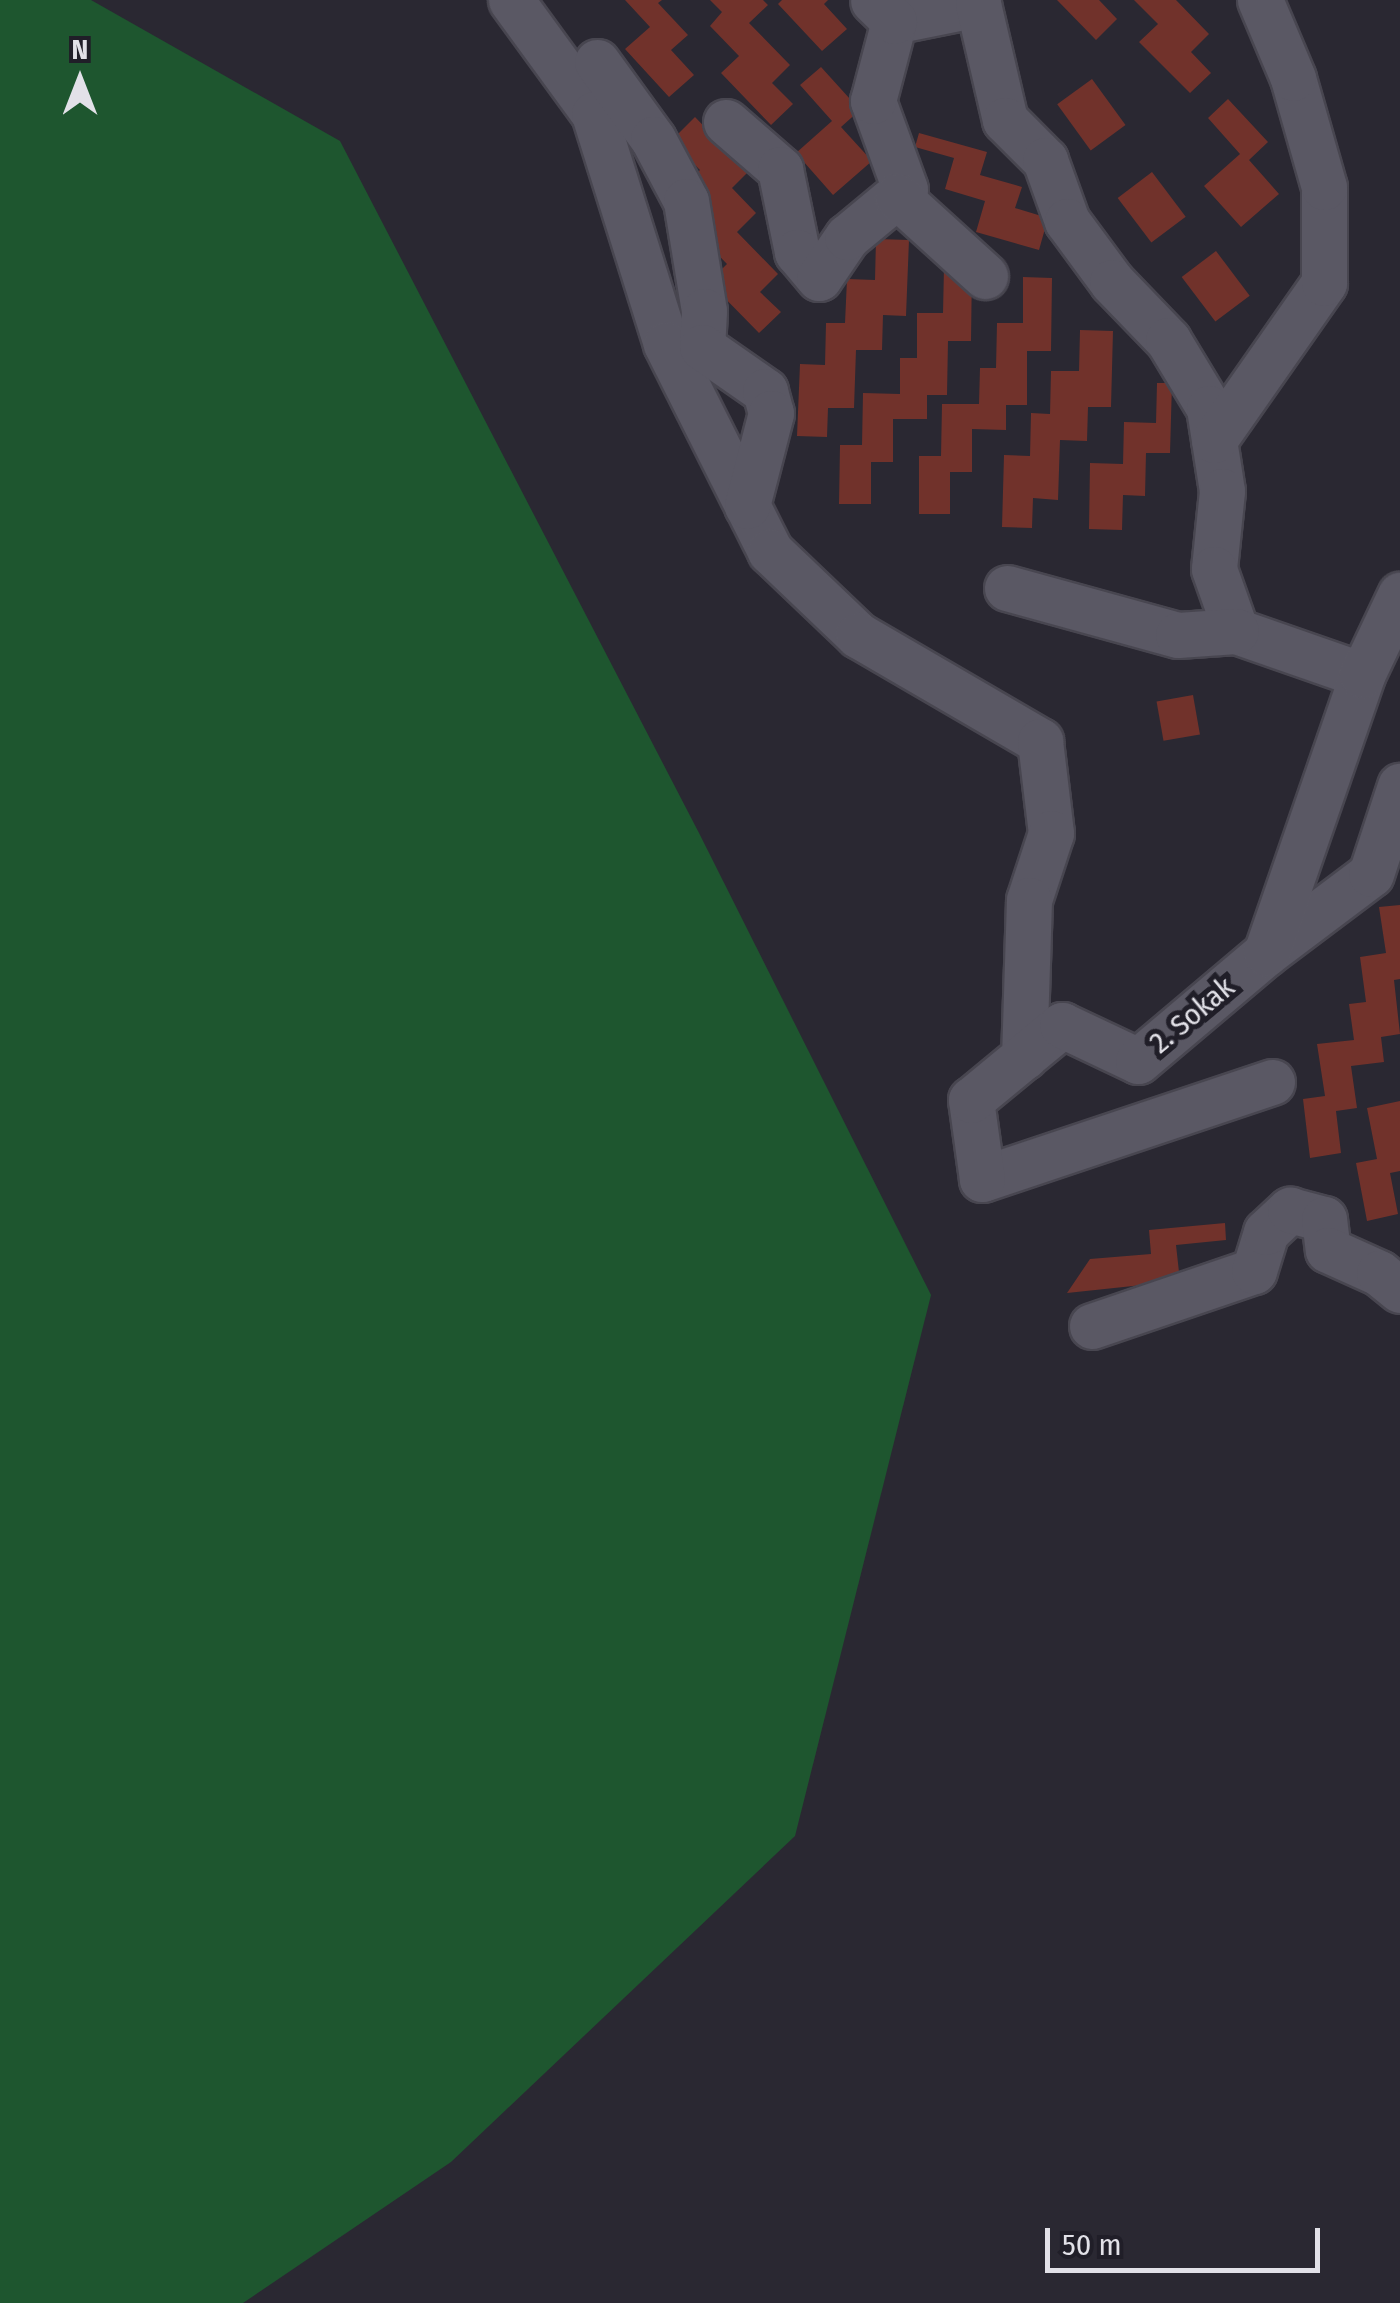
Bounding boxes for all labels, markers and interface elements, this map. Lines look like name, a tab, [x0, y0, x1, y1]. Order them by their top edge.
north arrow	[30, 30, 130, 130]
text: N	[72, 33, 88, 66]
street label: 2. Sokak	[1142, 969, 1242, 1061]
scale bar	[1050, 2208, 1325, 2270]
text: 50 m	[1062, 2227, 1122, 2263]

